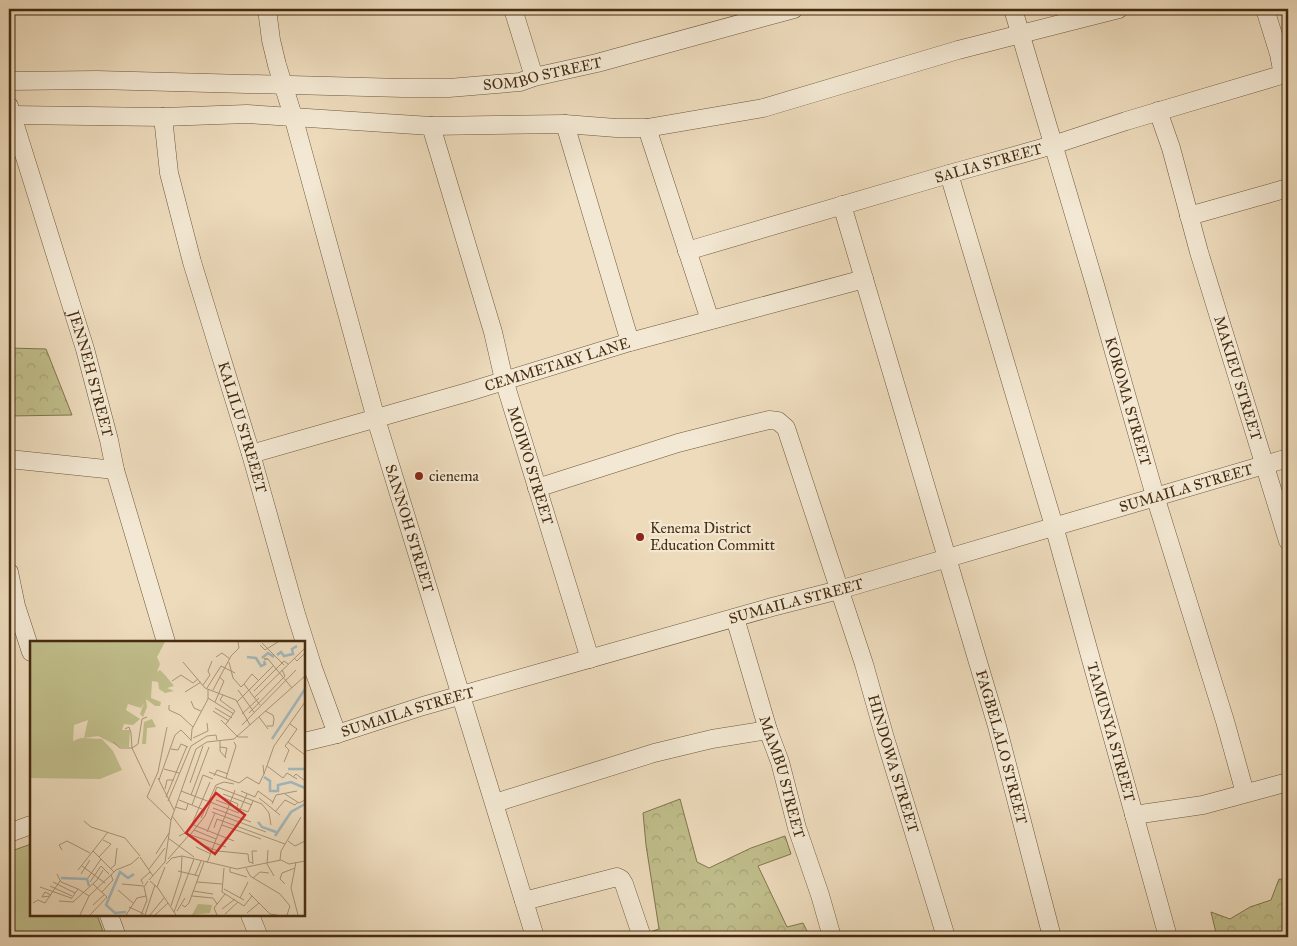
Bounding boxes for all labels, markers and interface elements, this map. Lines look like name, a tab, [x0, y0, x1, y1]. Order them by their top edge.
street label: SOMBO STREET	[482, 53, 604, 94]
street label: SALIA STREET	[933, 139, 1044, 187]
street label: JENNEH STREET	[63, 306, 117, 439]
street label: MAKIEU STREET	[1210, 314, 1266, 443]
street label: CEMMETARY LANE	[482, 334, 632, 395]
street label: KOROMA STREET	[1101, 335, 1155, 468]
street label: KALILU STREEET	[214, 359, 270, 495]
street label: MOIWO STREET	[504, 404, 557, 527]
street label: SUMAILA STREET	[1117, 460, 1255, 516]
street label: SANNOH STREET	[381, 462, 438, 595]
place label: cienema	[429, 467, 480, 485]
marker: cienema	[413, 470, 425, 482]
place label: Kenema District Education Committ	[650, 519, 776, 554]
marker: Kenema District Education Committ	[634, 531, 646, 543]
street label: SUMAILA STREET	[727, 574, 866, 628]
inset map	[30, 641, 305, 916]
street label: TAMUNYA STREET	[1083, 660, 1139, 804]
street label: FAGBELALO STREET	[972, 668, 1031, 826]
street label: SUMAILA STREET	[339, 683, 476, 741]
street label: HINDOWA STREET	[864, 692, 923, 835]
street label: MAMBU STREET	[755, 714, 809, 841]

